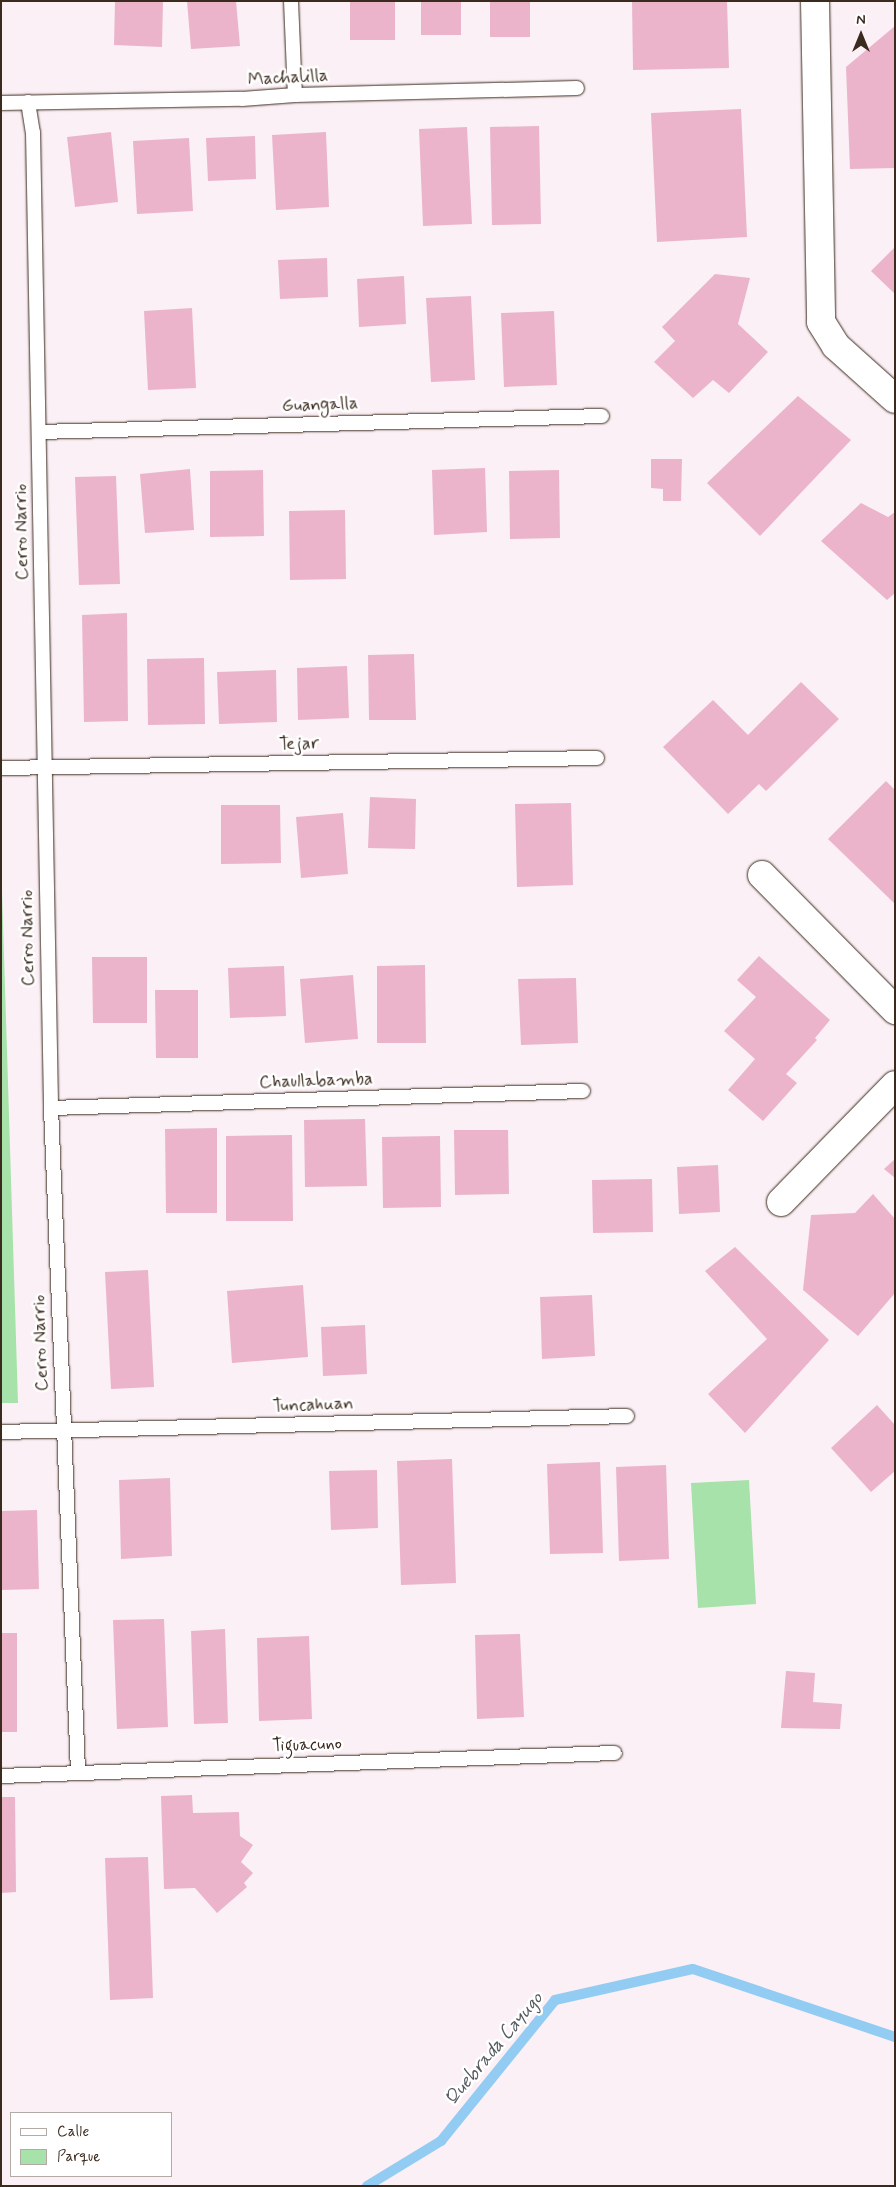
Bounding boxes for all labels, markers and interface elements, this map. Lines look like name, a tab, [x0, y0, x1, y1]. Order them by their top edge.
north arrow	[836, 10, 886, 60]
text: N	[856, 11, 866, 29]
street label: Machalilla	[247, 65, 329, 91]
street label: Guangalla	[281, 393, 359, 417]
street label: Cerro Narrio	[10, 484, 34, 580]
street label: Tejar	[279, 733, 319, 755]
street label: Cerro Narrio	[16, 890, 40, 986]
street label: Chaullabamba	[259, 1068, 373, 1094]
street label: Cerro Narrio	[29, 1294, 53, 1392]
street label: Tuncahuan	[272, 1393, 354, 1417]
street label: Tiguacuno	[272, 1733, 342, 1757]
water label: Quebrada Cayugo	[440, 1987, 548, 2111]
legend	[10, 2112, 172, 2177]
text: Calle	[57, 2122, 89, 2142]
text: Parque	[57, 2147, 100, 2167]

